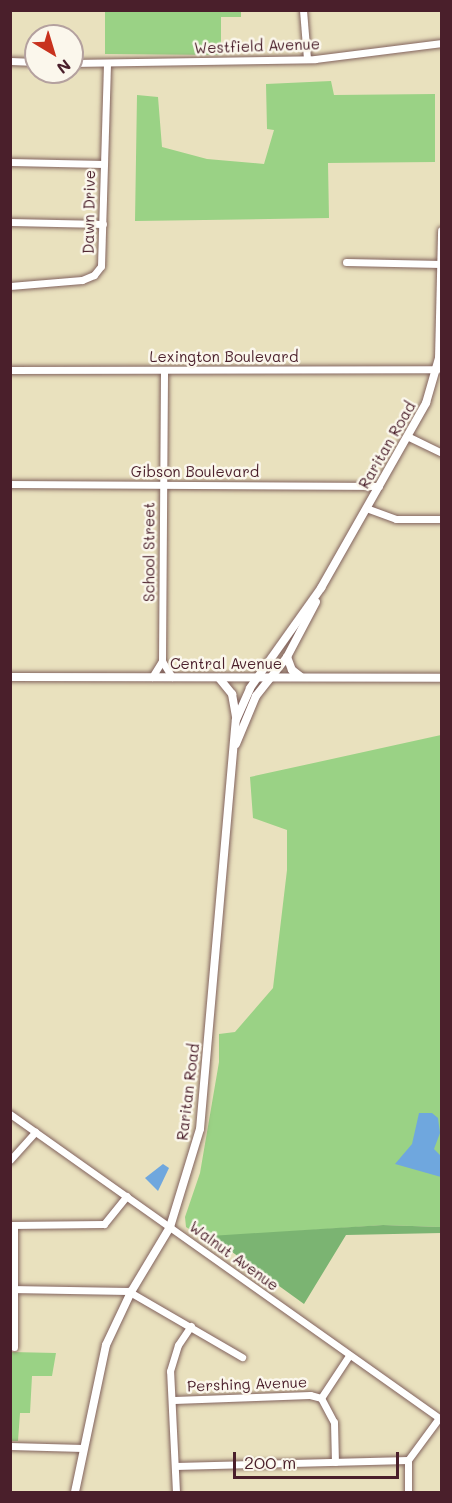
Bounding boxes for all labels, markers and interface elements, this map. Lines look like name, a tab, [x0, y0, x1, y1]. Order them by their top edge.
north arrow	[24, 24, 84, 84]
street label: Westfield Avenue	[194, 35, 320, 57]
text: N	[53, 55, 75, 79]
street label: Dawn Drive	[79, 170, 99, 254]
street label: Lexington Boulevard	[150, 348, 298, 366]
street label: Raritan Road	[355, 398, 419, 492]
street label: Gibson Boulevard	[131, 463, 259, 481]
street label: School Street	[140, 502, 158, 602]
street label: Central Avenue	[170, 655, 282, 673]
street label: Raritan Road	[173, 1043, 203, 1141]
street label: Walnut Avenue	[186, 1218, 282, 1294]
street label: Pershing Avenue	[187, 1373, 307, 1395]
scale bar	[236, 1440, 402, 1478]
text: 200 m	[244, 1450, 296, 1474]

